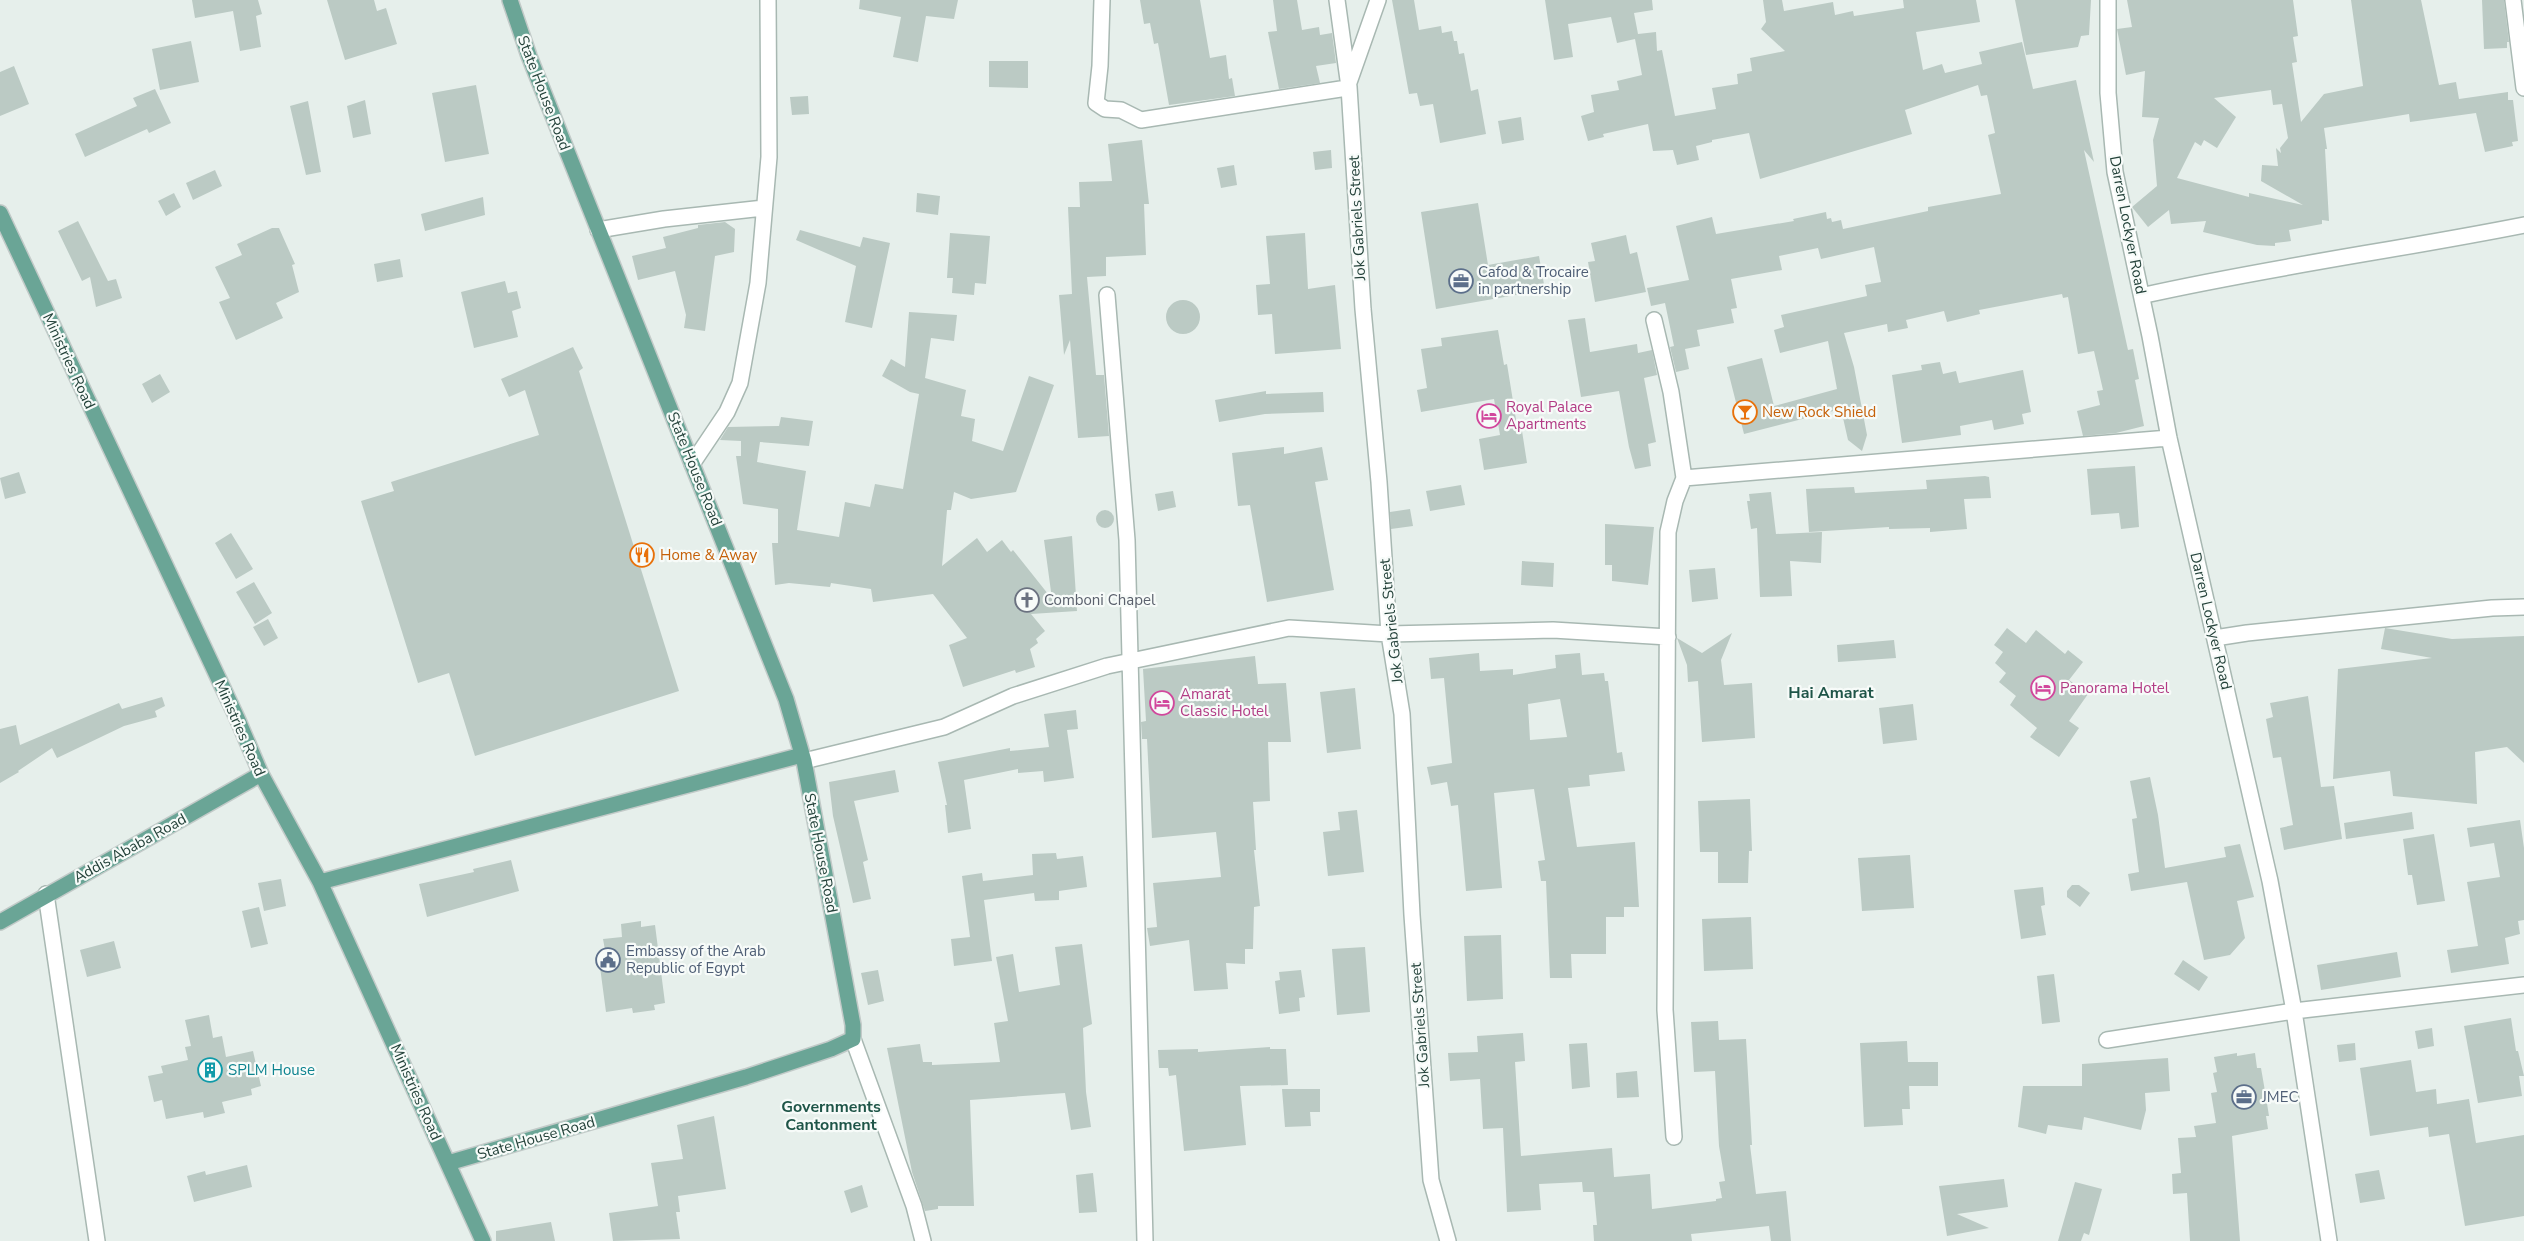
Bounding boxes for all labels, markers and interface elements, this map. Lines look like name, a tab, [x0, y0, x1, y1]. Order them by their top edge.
street label: State House Road	[513, 33, 575, 153]
street label: Jok Gabriels Street	[1344, 154, 1370, 282]
street label: Darren Lockyer Road	[2105, 154, 2151, 296]
place label: Cafod & Trocaire in partnership	[1478, 262, 1589, 299]
office icon: Cafod & Trocaire in partnership	[1448, 268, 1474, 294]
street label: Ministries Road	[38, 310, 100, 412]
place label: Royal Palace Apartments	[1506, 397, 1592, 434]
bar icon: New Rock Shield	[1732, 399, 1758, 425]
place label: New Rock Shield	[1762, 402, 1876, 422]
hotel icon: Royal Palace Apartments	[1476, 403, 1502, 429]
street label: State House Road	[663, 409, 727, 529]
restaurant icon: Home & Away	[629, 542, 655, 568]
place label: Home & Away	[660, 545, 758, 565]
street label: Darren Lockyer Road	[2185, 550, 2237, 692]
street label: Jok Gabriels Street	[1374, 557, 1408, 685]
church icon: Comboni Chapel	[1014, 587, 1040, 613]
place label: Comboni Chapel	[1044, 590, 1156, 610]
hotel icon: Panorama Hotel	[2030, 675, 2056, 701]
street label: Ministries Road	[210, 677, 270, 779]
place label: Panorama Hotel	[2060, 678, 2170, 698]
district label: Hai Amarat	[1788, 682, 1875, 704]
place label: Amarat Classic Hotel	[1180, 684, 1269, 721]
hotel icon: Amarat Classic Hotel	[1149, 690, 1175, 716]
street label: State House Road	[800, 791, 842, 915]
street label: Addis Ababa Road	[70, 809, 190, 887]
place label: Embassy of the Arab Republic of Egypt	[626, 941, 766, 978]
public building icon: Embassy of the Arab Republic of Egypt	[595, 947, 621, 973]
street label: Jok Gabriels Street	[1406, 961, 1434, 1089]
street label: Ministries Road	[386, 1041, 446, 1143]
building icon: SPLM House	[197, 1057, 223, 1083]
place label: SPLM House	[228, 1060, 315, 1080]
office icon: JMEC	[2231, 1084, 2257, 1110]
place label: JMEC	[2261, 1087, 2298, 1107]
district label: Governments Cantonment	[781, 1096, 881, 1136]
street label: State House Road	[475, 1112, 597, 1164]

